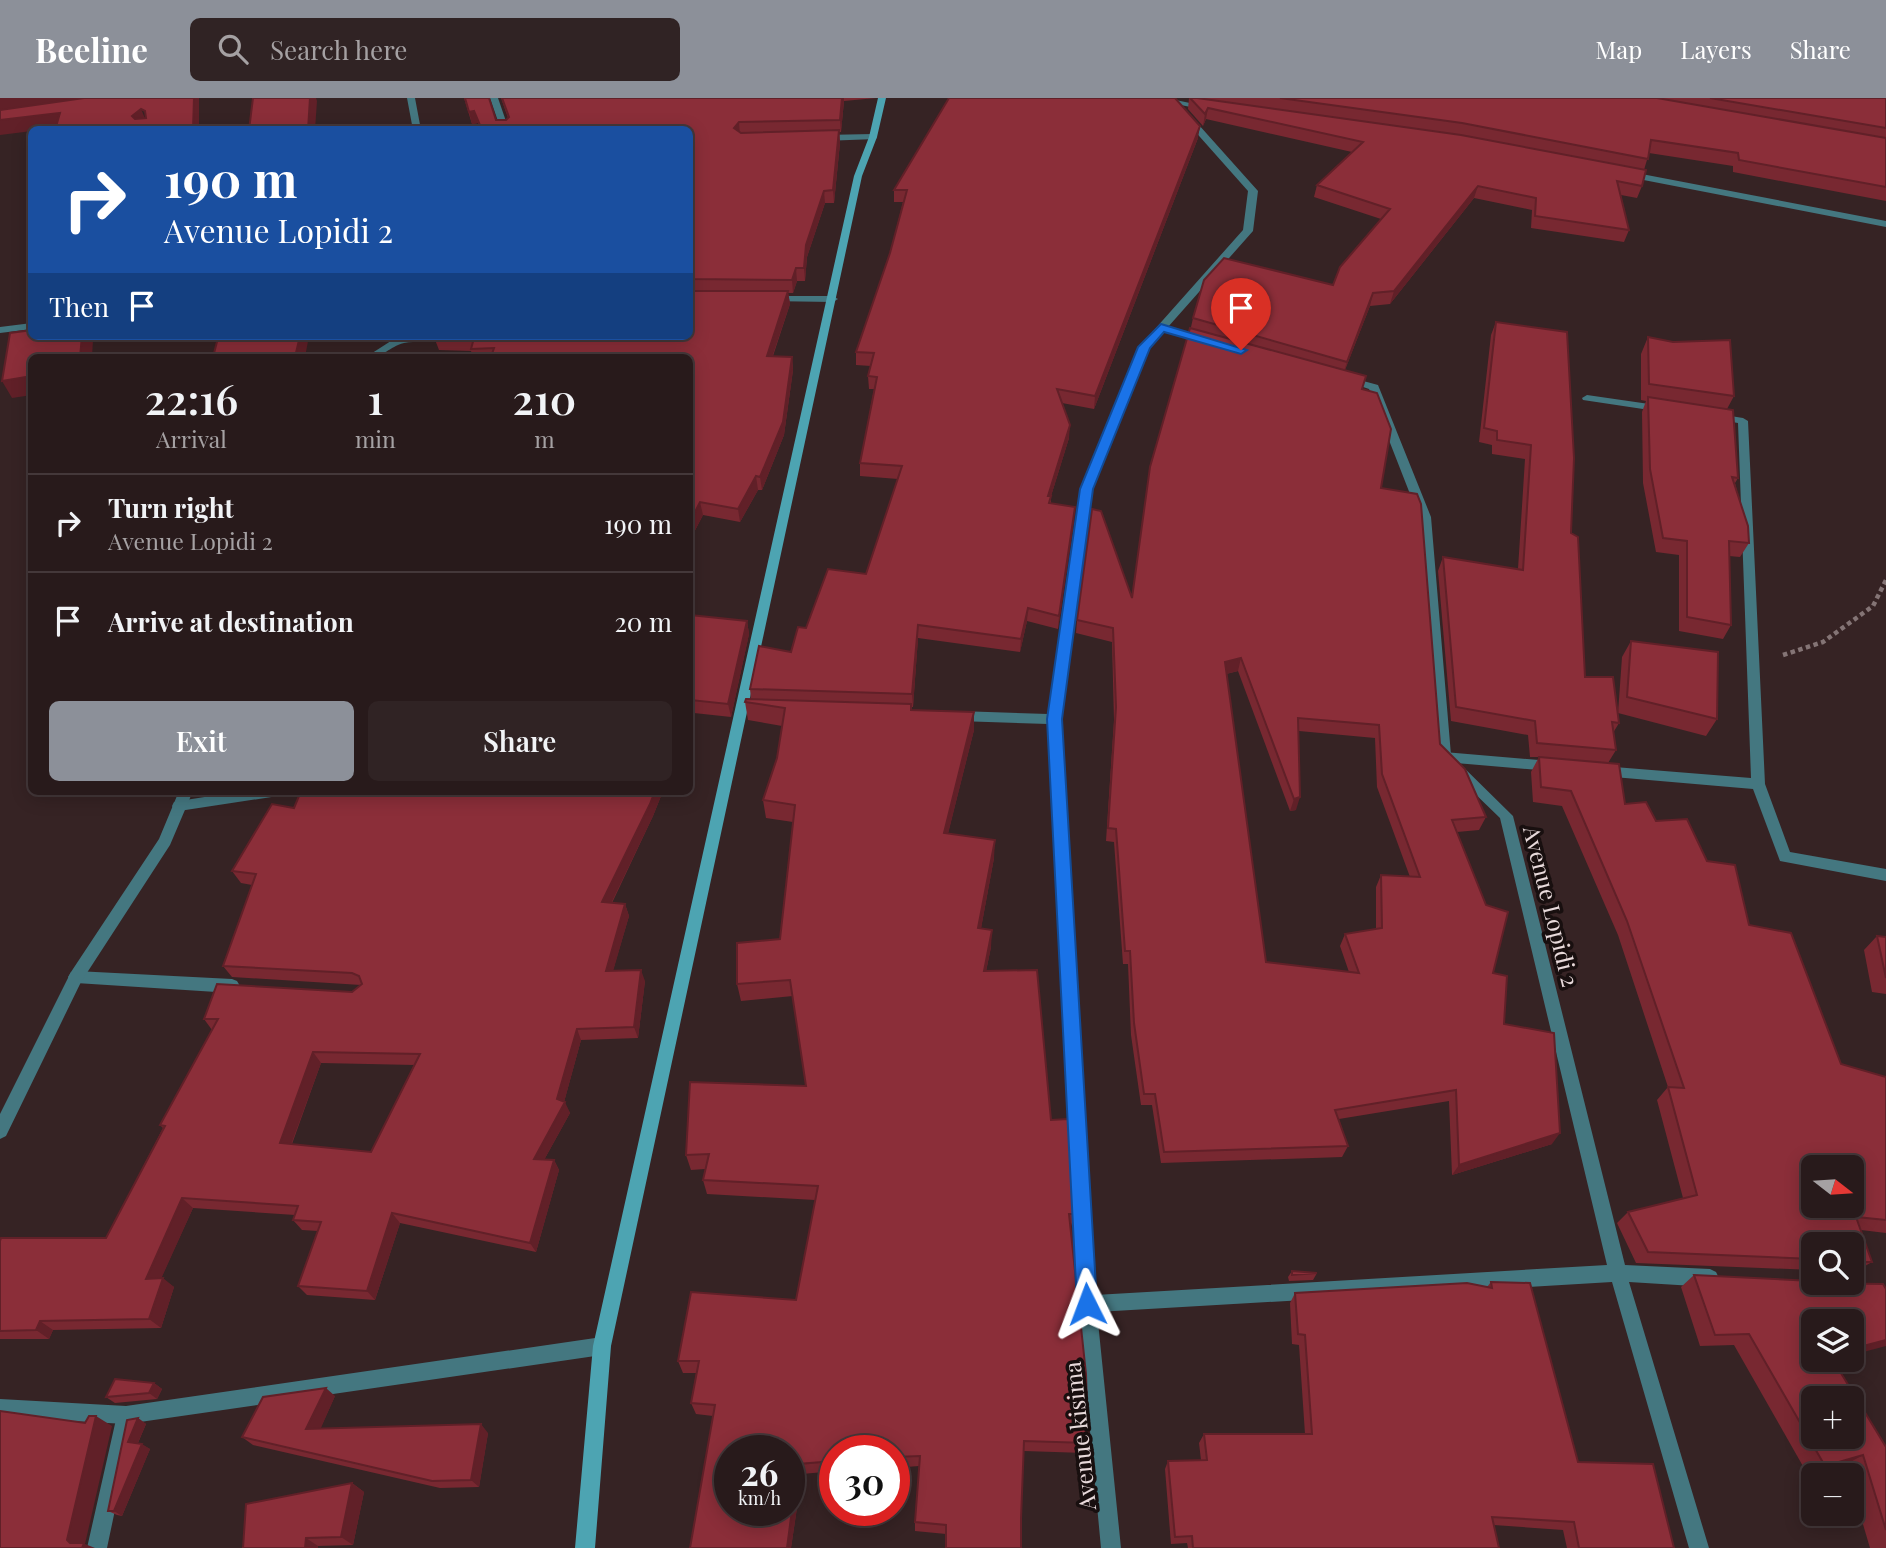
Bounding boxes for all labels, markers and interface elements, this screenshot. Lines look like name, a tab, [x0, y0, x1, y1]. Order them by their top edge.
search box	[190, 18, 680, 81]
text: Beeline	[35, 27, 148, 71]
icon: search	[214, 30, 252, 68]
text: Search here	[270, 32, 407, 67]
text: Map	[1596, 33, 1642, 65]
text: Layers	[1680, 33, 1752, 65]
text: Share	[1790, 33, 1851, 65]
text: 190 m	[164, 145, 297, 210]
icon: right	[49, 154, 140, 245]
text: Avenue Lopidi 2	[164, 208, 393, 251]
pin	[1211, 278, 1271, 350]
icon: arrive	[123, 287, 161, 325]
text: Then	[49, 289, 109, 324]
icon: arrive	[1222, 289, 1260, 327]
text: 22:16	[145, 370, 238, 426]
text: 1	[367, 370, 383, 426]
text: 210	[513, 370, 576, 426]
text: Arrival	[156, 423, 227, 454]
text: min	[355, 423, 396, 454]
text: m	[534, 423, 555, 454]
text: Turn right	[108, 490, 234, 525]
icon: right	[49, 504, 87, 542]
text: 190 m	[604, 506, 672, 541]
text: Avenue Lopidi 2	[108, 525, 273, 556]
icon: arrive	[49, 602, 87, 640]
text: Arrive at destination	[108, 604, 354, 639]
text: 20 m	[614, 604, 672, 639]
button: Exit	[49, 701, 354, 781]
button: Share	[368, 701, 672, 781]
street label: Avenue Lopidi 2	[1517, 821, 1587, 990]
north arrow	[1801, 1155, 1864, 1218]
map controls	[1801, 1155, 1864, 1526]
button: search	[1801, 1232, 1864, 1295]
position arrow	[1050, 1267, 1124, 1341]
button: layers	[1801, 1309, 1864, 1372]
street label: Avenue kisima	[1056, 1360, 1102, 1513]
button: +	[1801, 1386, 1864, 1449]
speed limit sign: 30	[819, 1435, 910, 1526]
text: 26	[741, 1448, 778, 1495]
button: −	[1801, 1463, 1864, 1526]
text: km/h	[738, 1486, 781, 1510]

